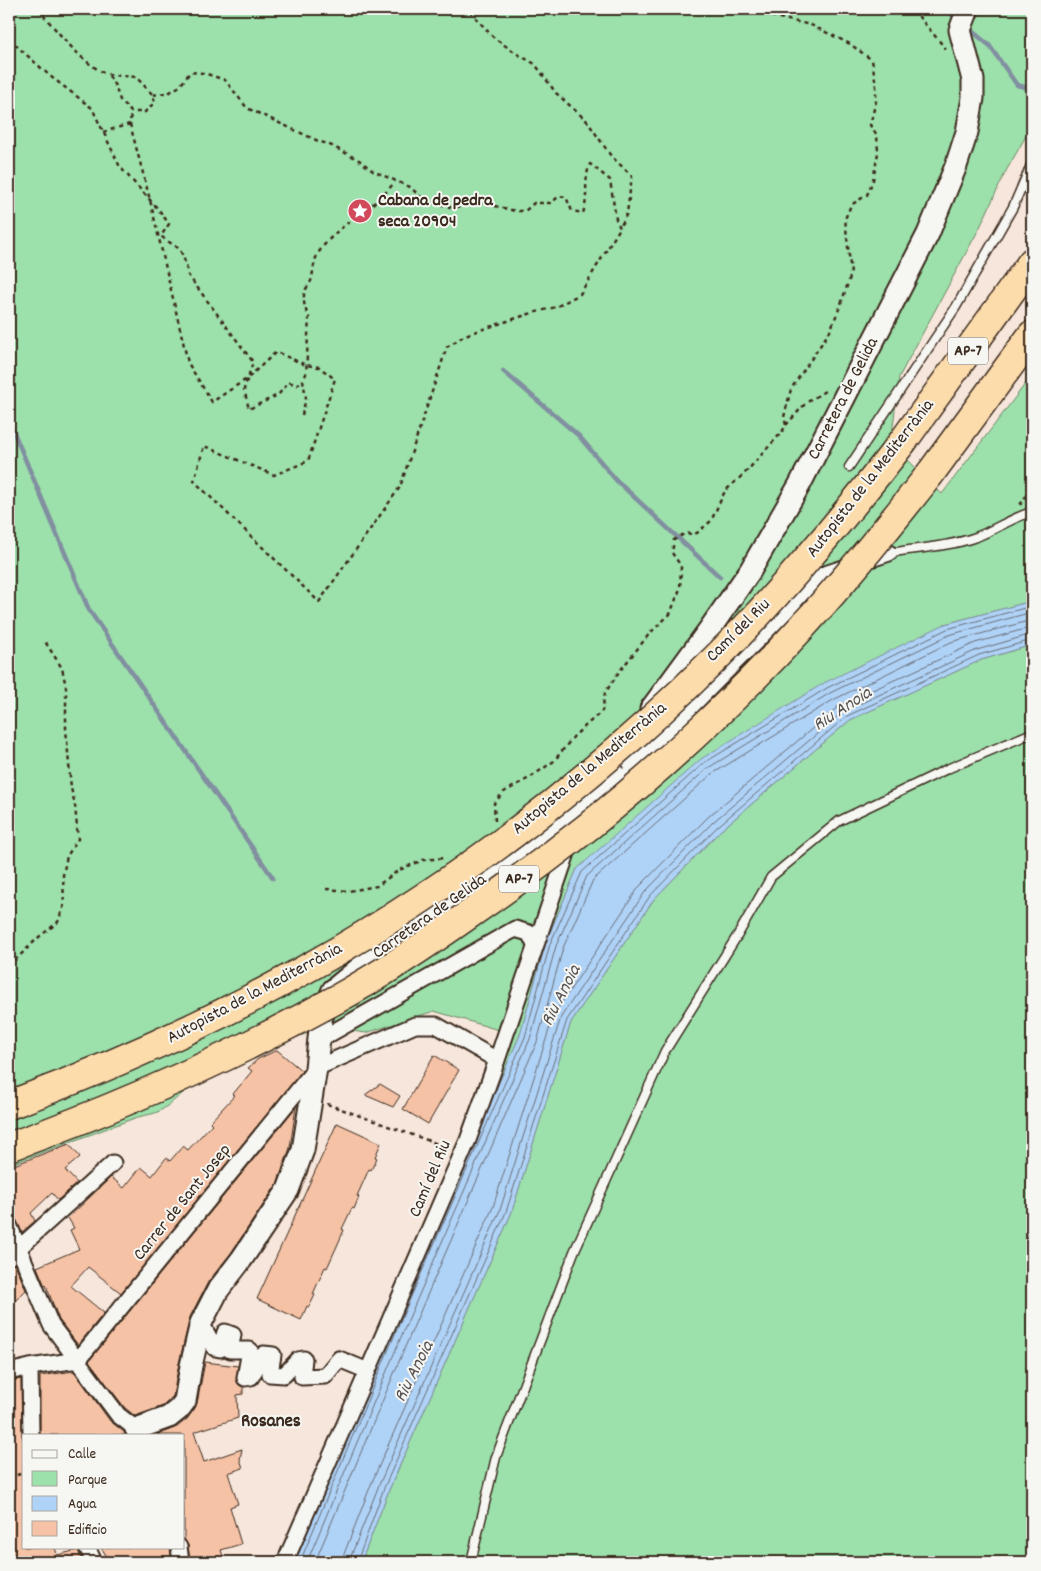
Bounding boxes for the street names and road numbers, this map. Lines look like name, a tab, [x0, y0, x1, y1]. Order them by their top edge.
street label: Carretera de Gelida	[802, 333, 886, 465]
road number: AP-7	[948, 338, 988, 364]
street label: Autopista de la Mediterrània	[801, 394, 941, 564]
street label: Camí del Riu	[701, 593, 777, 669]
street label: Autopista de la Mediterrània	[507, 696, 673, 841]
road number: AP-7	[499, 866, 539, 892]
street label: Carretera de Gelida	[368, 868, 493, 966]
street label: Autopista de la Mediterrània	[163, 937, 347, 1051]
street label: Camí del Riu	[404, 1136, 458, 1222]
street label: Carrer de Sant Josep	[128, 1139, 238, 1267]

